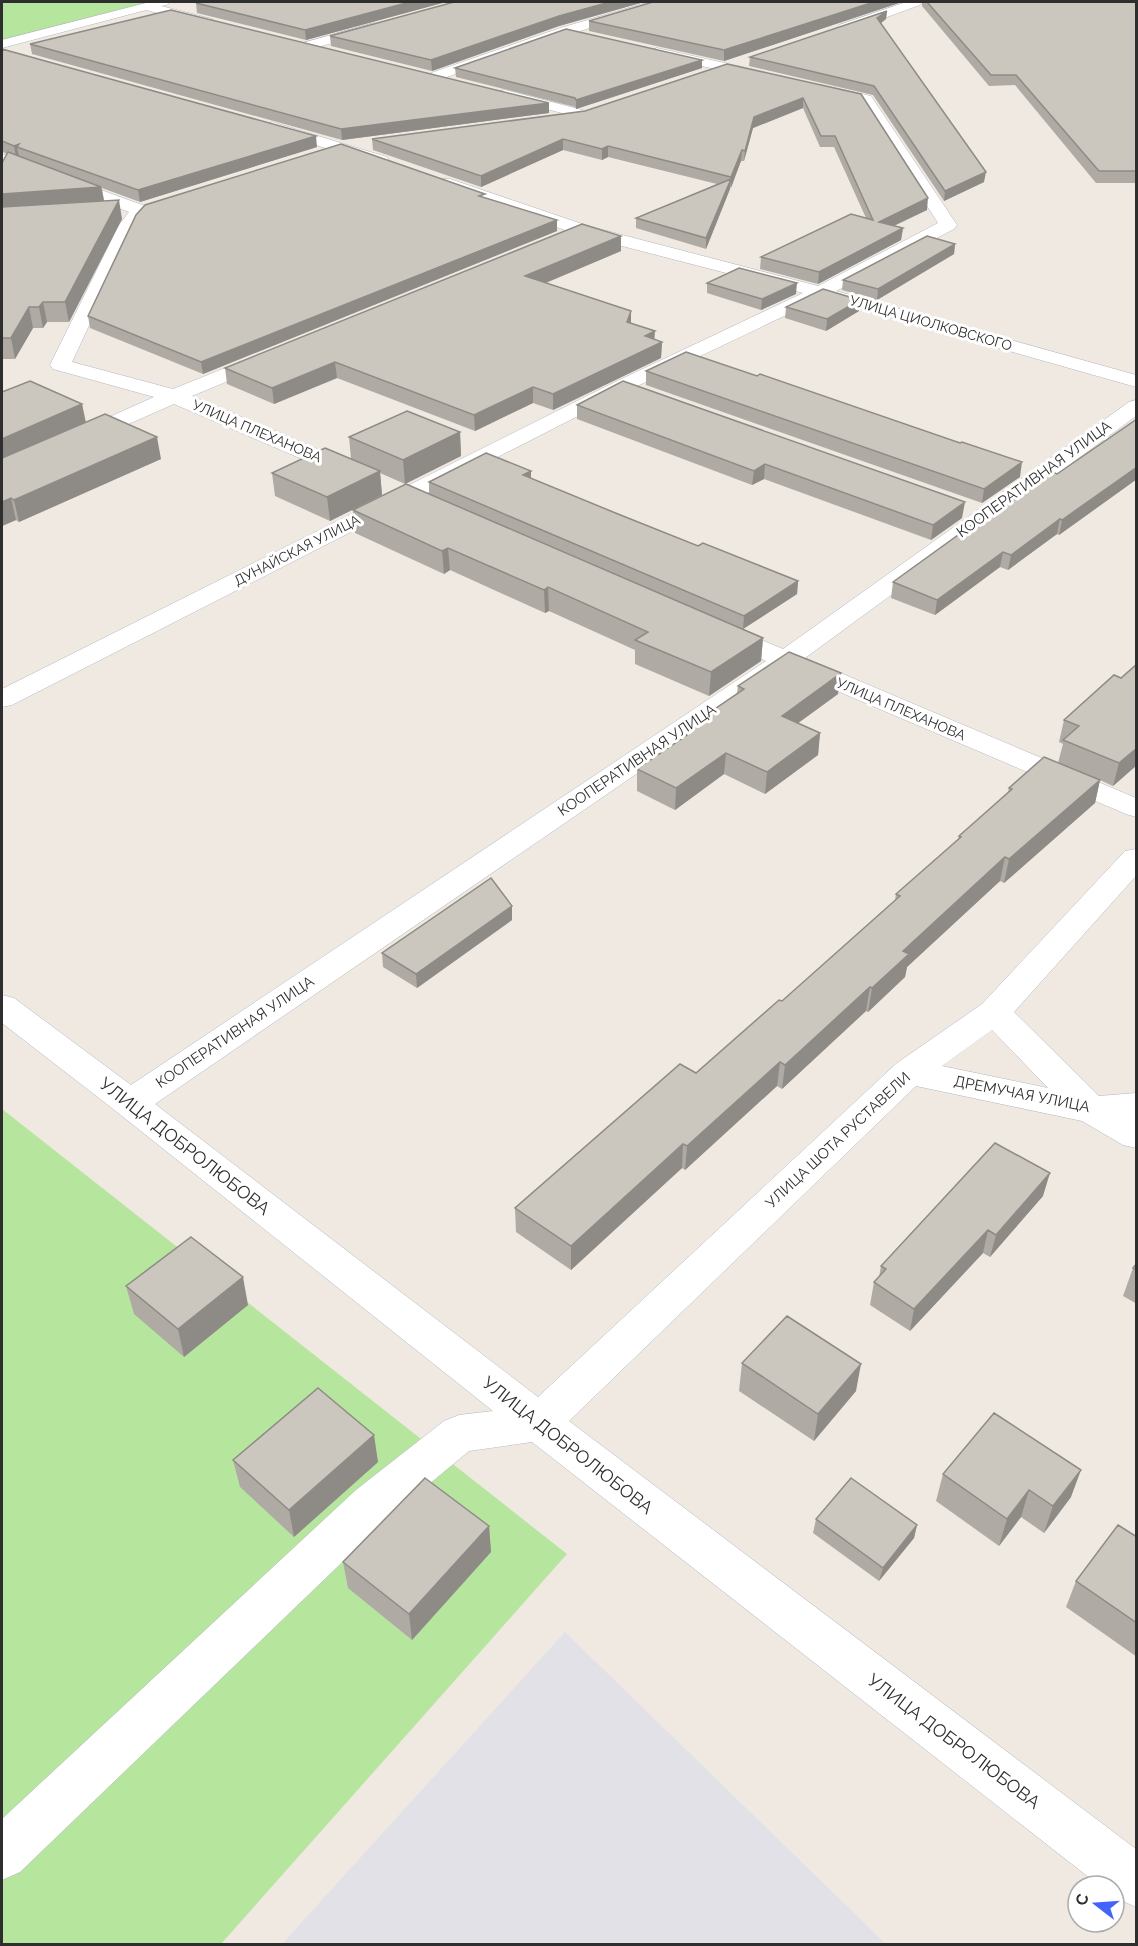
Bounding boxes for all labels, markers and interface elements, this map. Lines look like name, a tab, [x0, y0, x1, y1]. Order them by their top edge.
street label: УЛИЦА ЦИОЛКОВСКОГО	[848, 292, 1014, 354]
street label: УЛИЦА ПЛЕХАНОВА	[190, 397, 324, 466]
street label: КООПЕРАТИВНАЯ УЛИЦА	[953, 417, 1115, 541]
street label: ДУНАЙСКАЯ УЛИЦА	[231, 510, 363, 589]
street label: УЛИЦА ПЛЕХАНОВА	[834, 675, 968, 744]
street label: КООПЕРАТИВНАЯ УЛИЦА	[555, 700, 719, 820]
street label: КООПЕРАТИВНАЯ УЛИЦА	[153, 972, 317, 1092]
street label: УЛИЦА ШОТА РУСТАВЕЛИ	[762, 1068, 914, 1212]
street label: ДРЕМУЧАЯ УЛИЦА	[953, 1072, 1091, 1116]
street label: УЛИЦА ДОБРОЛЮБОВА	[96, 1073, 274, 1219]
street label: УЛИЦА ДОБРОЛЮБОВА	[479, 1372, 657, 1518]
street label: УЛИЦА ДОБРОЛЮБОВА	[864, 1669, 1044, 1813]
north arrow	[1066, 1874, 1126, 1934]
text: С	[1071, 1892, 1093, 1908]

